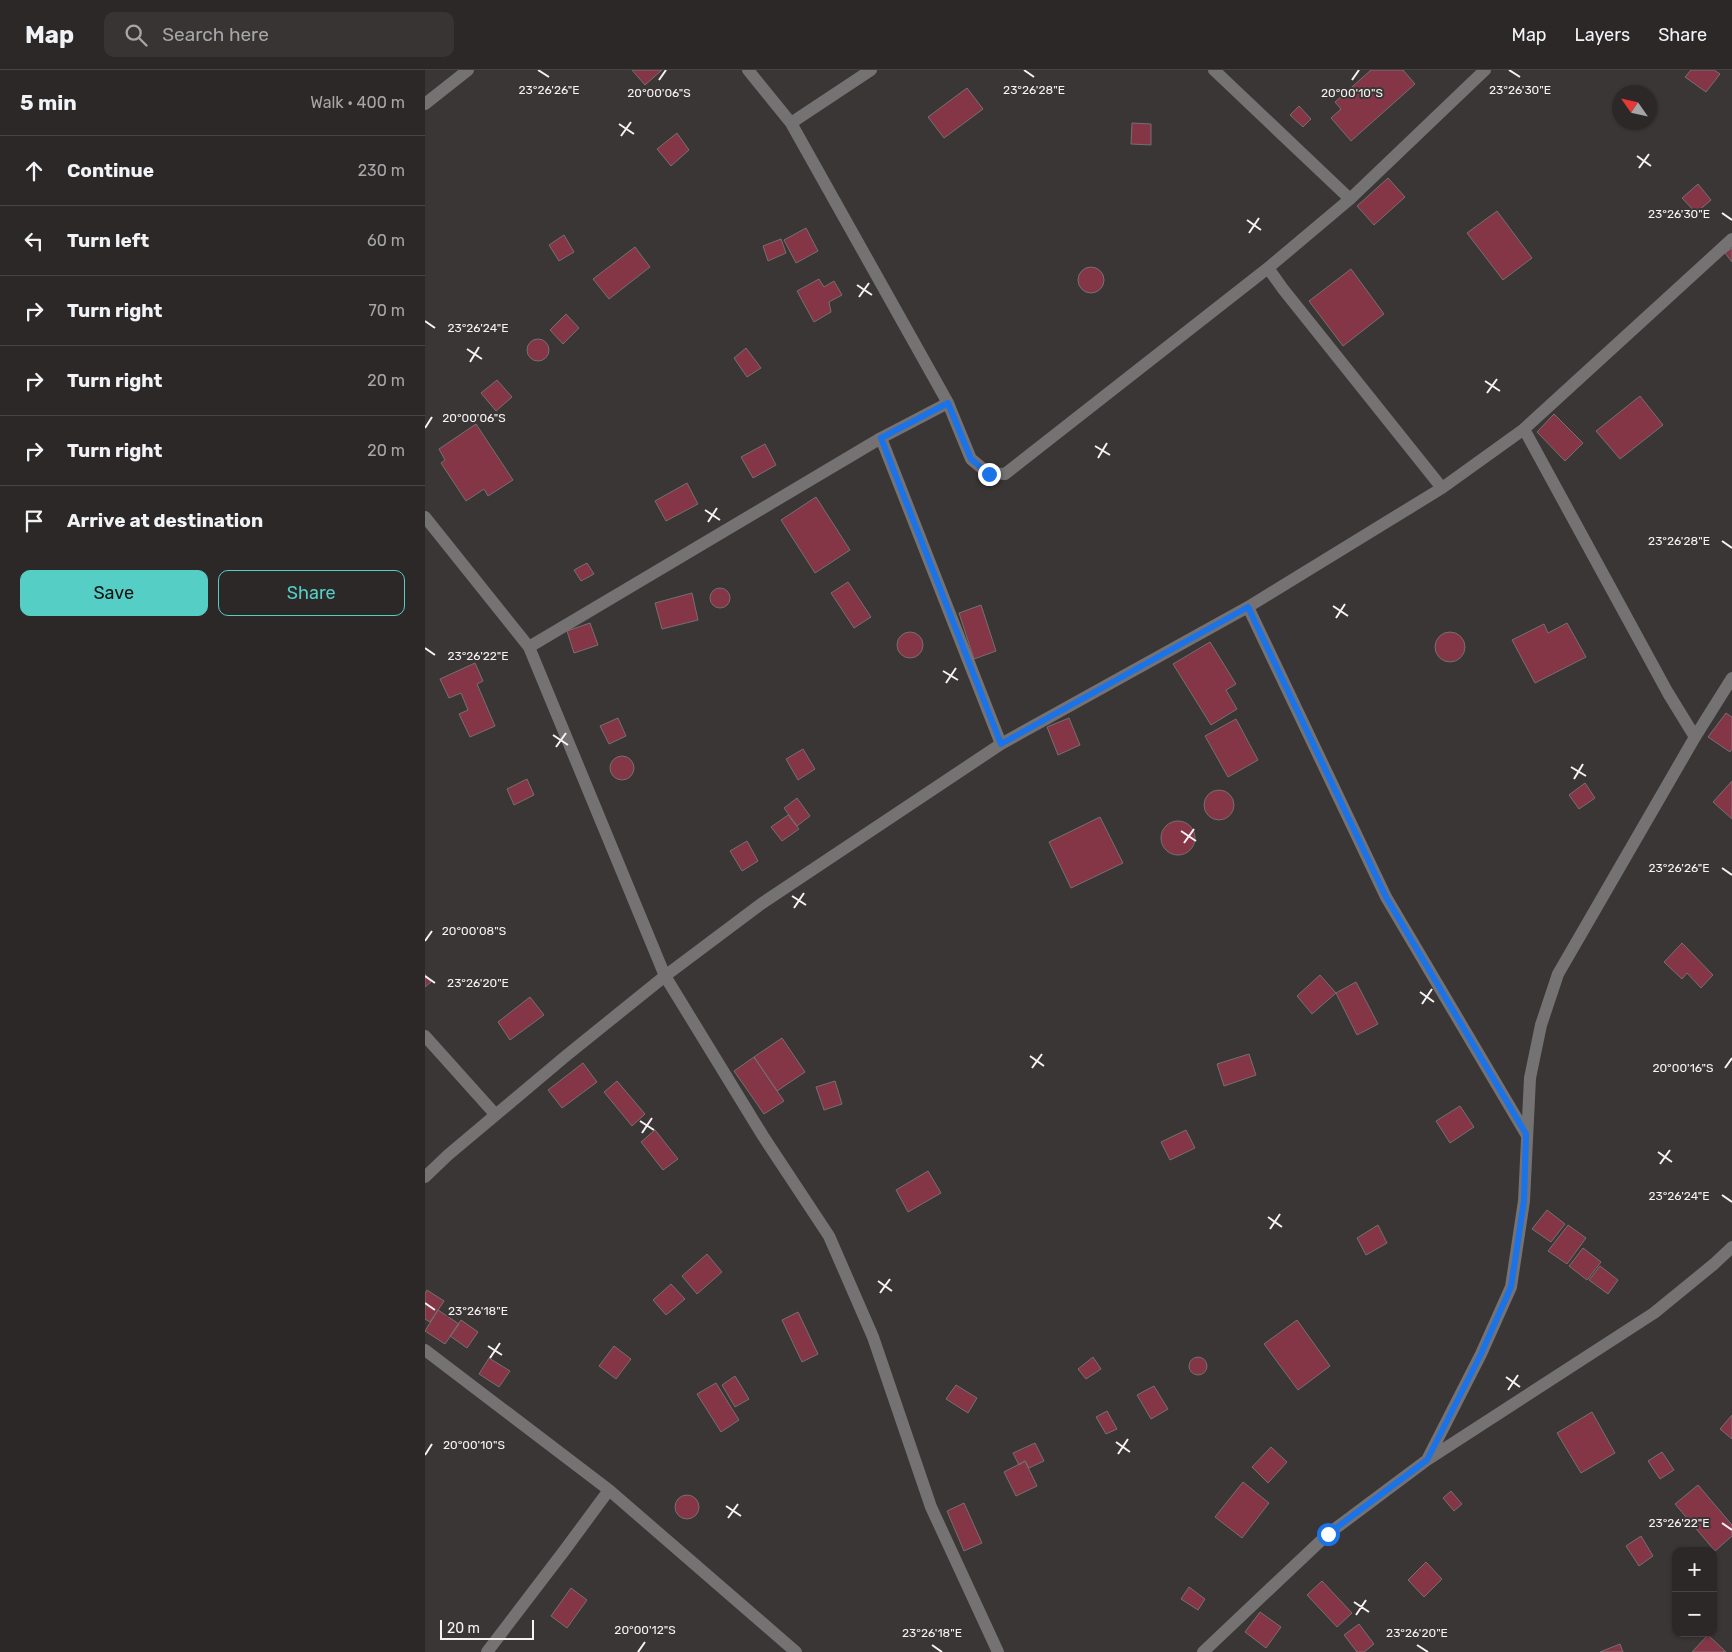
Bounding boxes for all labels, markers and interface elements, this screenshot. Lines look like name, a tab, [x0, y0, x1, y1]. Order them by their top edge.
search box	[104, 12, 454, 57]
text: Map	[25, 21, 74, 49]
icon: search	[122, 21, 150, 49]
text: Search here	[162, 23, 269, 46]
text: Map	[1512, 24, 1547, 46]
text: Layers	[1575, 24, 1630, 46]
text: Share	[1658, 24, 1707, 46]
text: 23°26'26"E	[519, 83, 579, 97]
text: 23°26'28"E	[1003, 83, 1065, 97]
text: 23°26'30"E	[1489, 83, 1551, 97]
north arrow	[1612, 85, 1657, 130]
text: 20°00'06"S	[627, 86, 691, 100]
text: 20°00'10"S	[1321, 86, 1383, 100]
text: 5 min	[20, 90, 77, 115]
text: Walk · 400 m	[310, 93, 405, 112]
icon: ahead	[20, 157, 48, 185]
text: Continue	[67, 159, 154, 182]
text: 230 m	[358, 161, 405, 180]
text: 23°26'30"E	[1648, 207, 1710, 221]
icon: left	[20, 227, 48, 255]
text: Turn left	[67, 229, 149, 252]
text: 60 m	[367, 231, 405, 250]
icon: right	[20, 297, 48, 325]
text: Turn right	[67, 299, 162, 322]
text: 70 m	[368, 301, 405, 320]
text: 23°26'24"E	[447, 321, 509, 335]
icon: right	[20, 367, 48, 395]
text: Turn right	[67, 369, 162, 392]
text: 20 m	[367, 371, 405, 390]
text: 20°00'06"S	[442, 411, 506, 425]
icon: right	[20, 437, 48, 465]
text: Turn right	[67, 439, 162, 462]
text: 20 m	[367, 441, 405, 460]
route end	[978, 463, 1001, 486]
icon: arrive	[20, 507, 48, 535]
text: Arrive at destination	[67, 509, 263, 532]
text: 23°26'28"E	[1648, 534, 1710, 548]
button: Save	[20, 570, 208, 616]
button: Share	[218, 570, 405, 616]
text: 23°26'22"E	[447, 649, 509, 663]
text: 23°26'26"E	[1649, 861, 1709, 875]
text: 20°00'08"S	[442, 924, 506, 938]
text: 23°26'20"E	[447, 976, 509, 990]
text: 20°00'16"S	[1652, 1061, 1714, 1075]
text: 23°26'24"E	[1648, 1189, 1710, 1203]
text: 23°26'18"E	[448, 1304, 508, 1318]
text: 20°00'10"S	[443, 1438, 505, 1452]
text: 23°26'22"E	[1648, 1516, 1710, 1530]
route start	[1317, 1523, 1340, 1546]
map controls	[1672, 1547, 1717, 1637]
button: +	[1672, 1547, 1717, 1592]
button: −	[1672, 1592, 1717, 1637]
scale bar	[440, 1617, 534, 1640]
text: 20 m	[447, 1620, 480, 1637]
text: 20°00'12"S	[614, 1623, 676, 1637]
text: 23°26'18"E	[902, 1626, 962, 1640]
text: 23°26'20"E	[1386, 1626, 1448, 1640]

